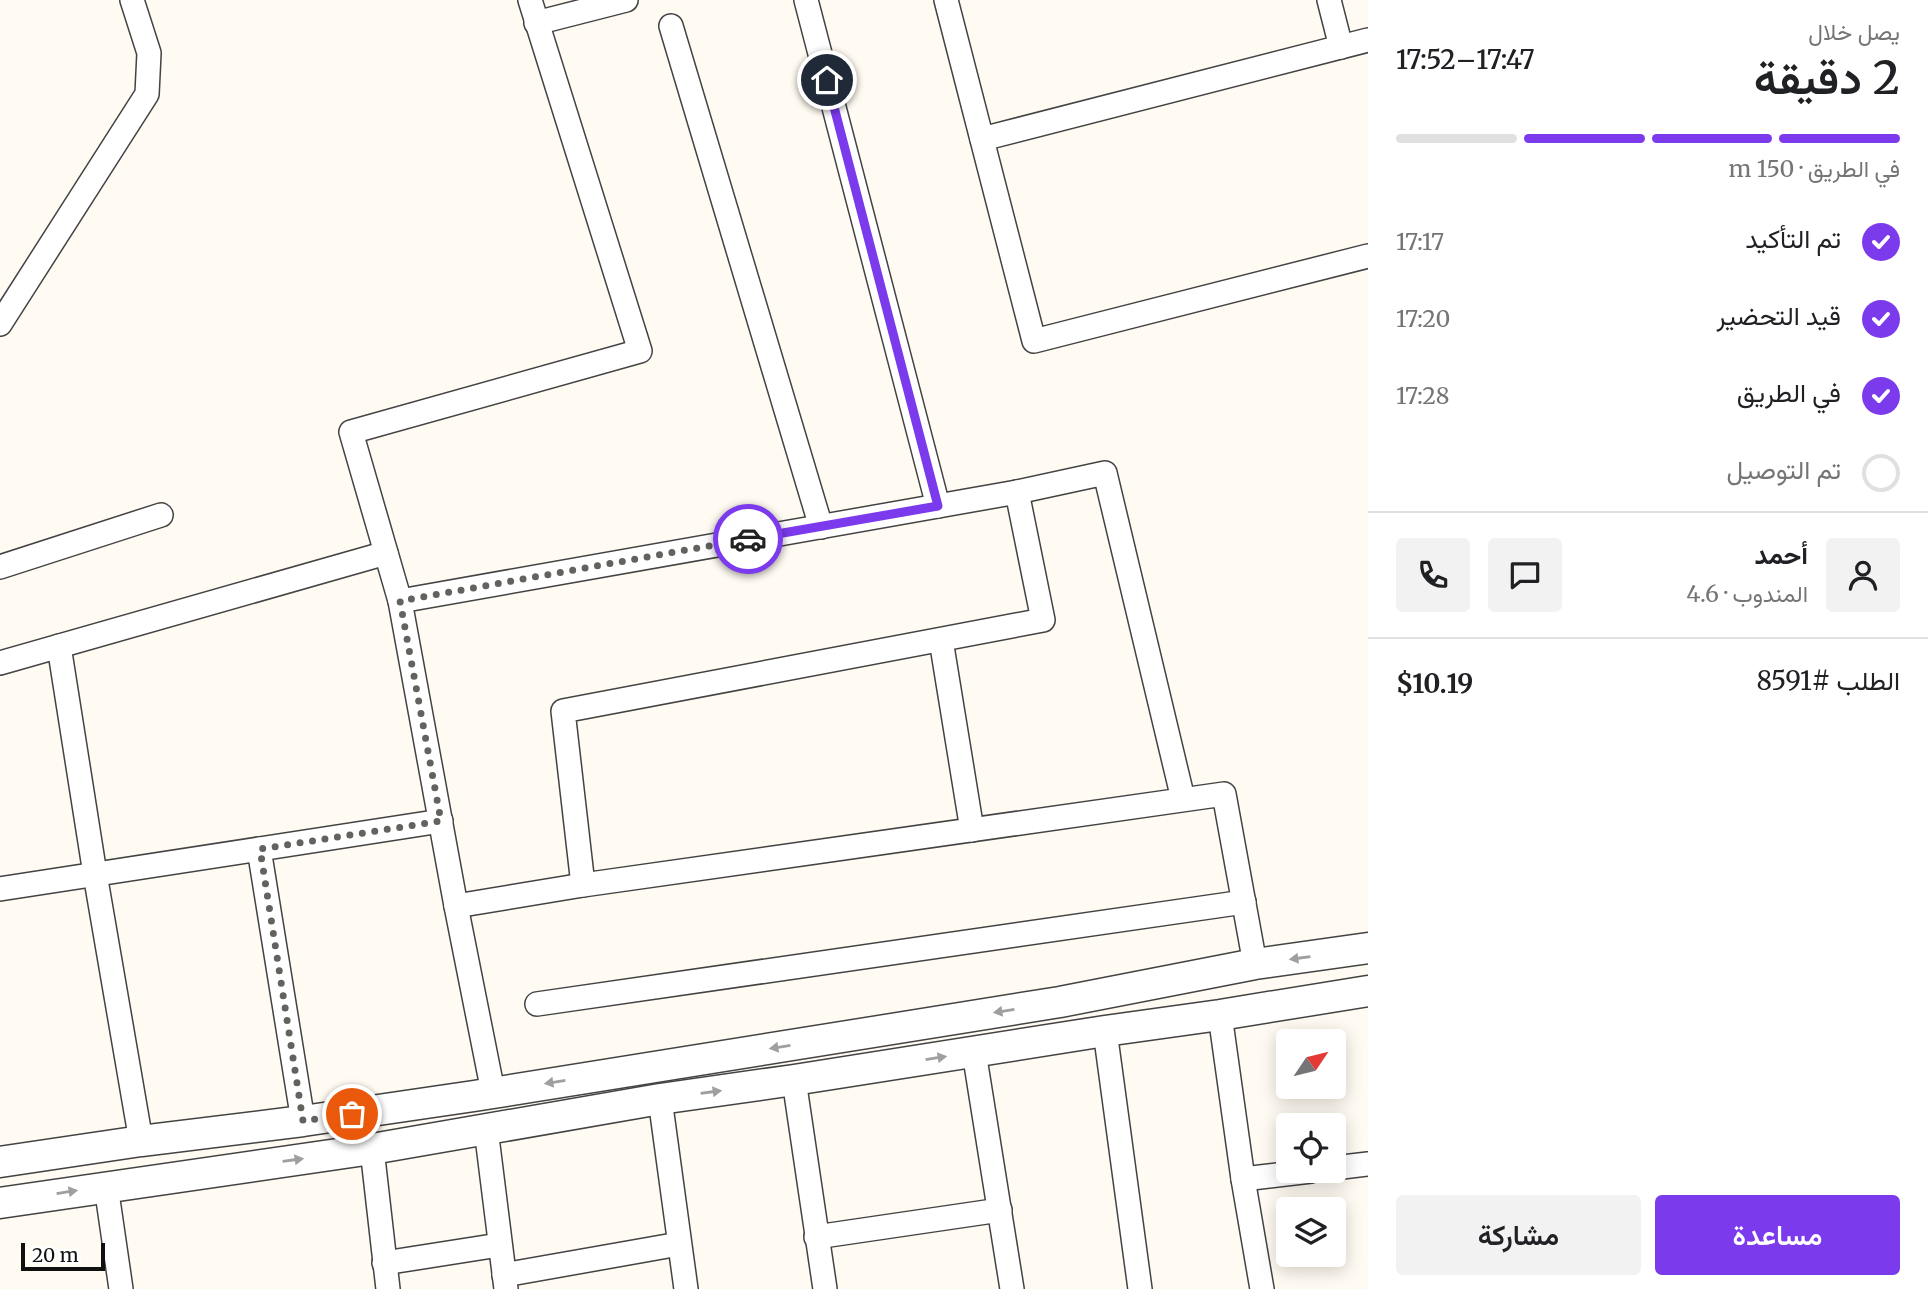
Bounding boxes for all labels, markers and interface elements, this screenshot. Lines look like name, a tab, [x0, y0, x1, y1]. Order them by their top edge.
text: يصل خلال	[1808, 17, 1900, 46]
text: 17:47–17:52	[1396, 43, 1535, 76]
text: 2 دقيقة	[1754, 49, 1900, 107]
pin	[797, 50, 857, 110]
icon: home	[808, 61, 846, 99]
text: في الطريق · 150 m	[1728, 154, 1900, 183]
text: تم التأكيد	[1745, 222, 1841, 255]
icon: check	[1862, 223, 1900, 261]
text: 17:17	[1396, 227, 1444, 256]
text: قيد التحضير	[1716, 299, 1841, 332]
icon: check	[1862, 300, 1900, 338]
text: 17:20	[1396, 304, 1450, 333]
text: في الطريق	[1737, 376, 1841, 409]
icon: check	[1862, 377, 1900, 415]
text: 17:28	[1396, 381, 1449, 410]
text: تم التوصيل	[1726, 453, 1841, 486]
courier	[713, 504, 783, 574]
icon: car	[729, 520, 767, 558]
button: phone	[1396, 538, 1470, 612]
button: chat	[1488, 538, 1562, 612]
text: أحمد	[1755, 538, 1808, 571]
button: person	[1826, 538, 1900, 612]
text: المندوب · 4.6	[1686, 579, 1808, 608]
text: الطلب #8591	[1757, 664, 1900, 697]
text: $10.19	[1396, 667, 1473, 700]
one-way arrow	[1289, 953, 1311, 964]
one-way arrow	[993, 1006, 1015, 1017]
north arrow	[1276, 1029, 1346, 1099]
map controls	[1276, 1029, 1346, 1267]
one-way arrow	[768, 1041, 790, 1052]
one-way arrow	[925, 1052, 947, 1063]
one-way arrow	[544, 1077, 566, 1088]
pin	[322, 1084, 382, 1144]
one-way arrow	[700, 1086, 722, 1097]
icon: bag	[333, 1095, 371, 1133]
button: locate	[1276, 1113, 1346, 1183]
one-way arrow	[282, 1154, 304, 1165]
one-way arrow	[57, 1187, 79, 1198]
button: مشاركة	[1396, 1195, 1641, 1275]
button: مساعدة	[1655, 1195, 1900, 1275]
button: layers	[1276, 1197, 1346, 1267]
scale bar	[21, 1240, 105, 1272]
text: 20 m	[32, 1243, 79, 1267]

